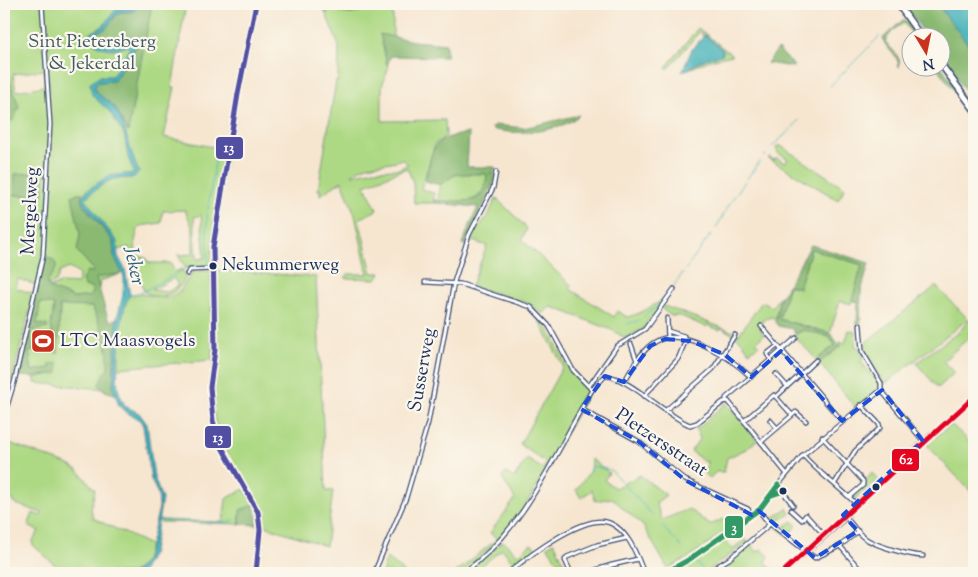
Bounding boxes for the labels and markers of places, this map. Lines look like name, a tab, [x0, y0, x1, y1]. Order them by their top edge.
place label: Nekummerweg	[222, 253, 339, 279]
marker: Nekummerweg	[208, 261, 218, 271]
sports icon: LTC Maasvogels	[30, 328, 56, 354]
place label: LTC Maasvogels	[60, 328, 195, 355]
unlabelled marker	[871, 482, 881, 492]
unlabelled marker	[778, 486, 788, 496]

